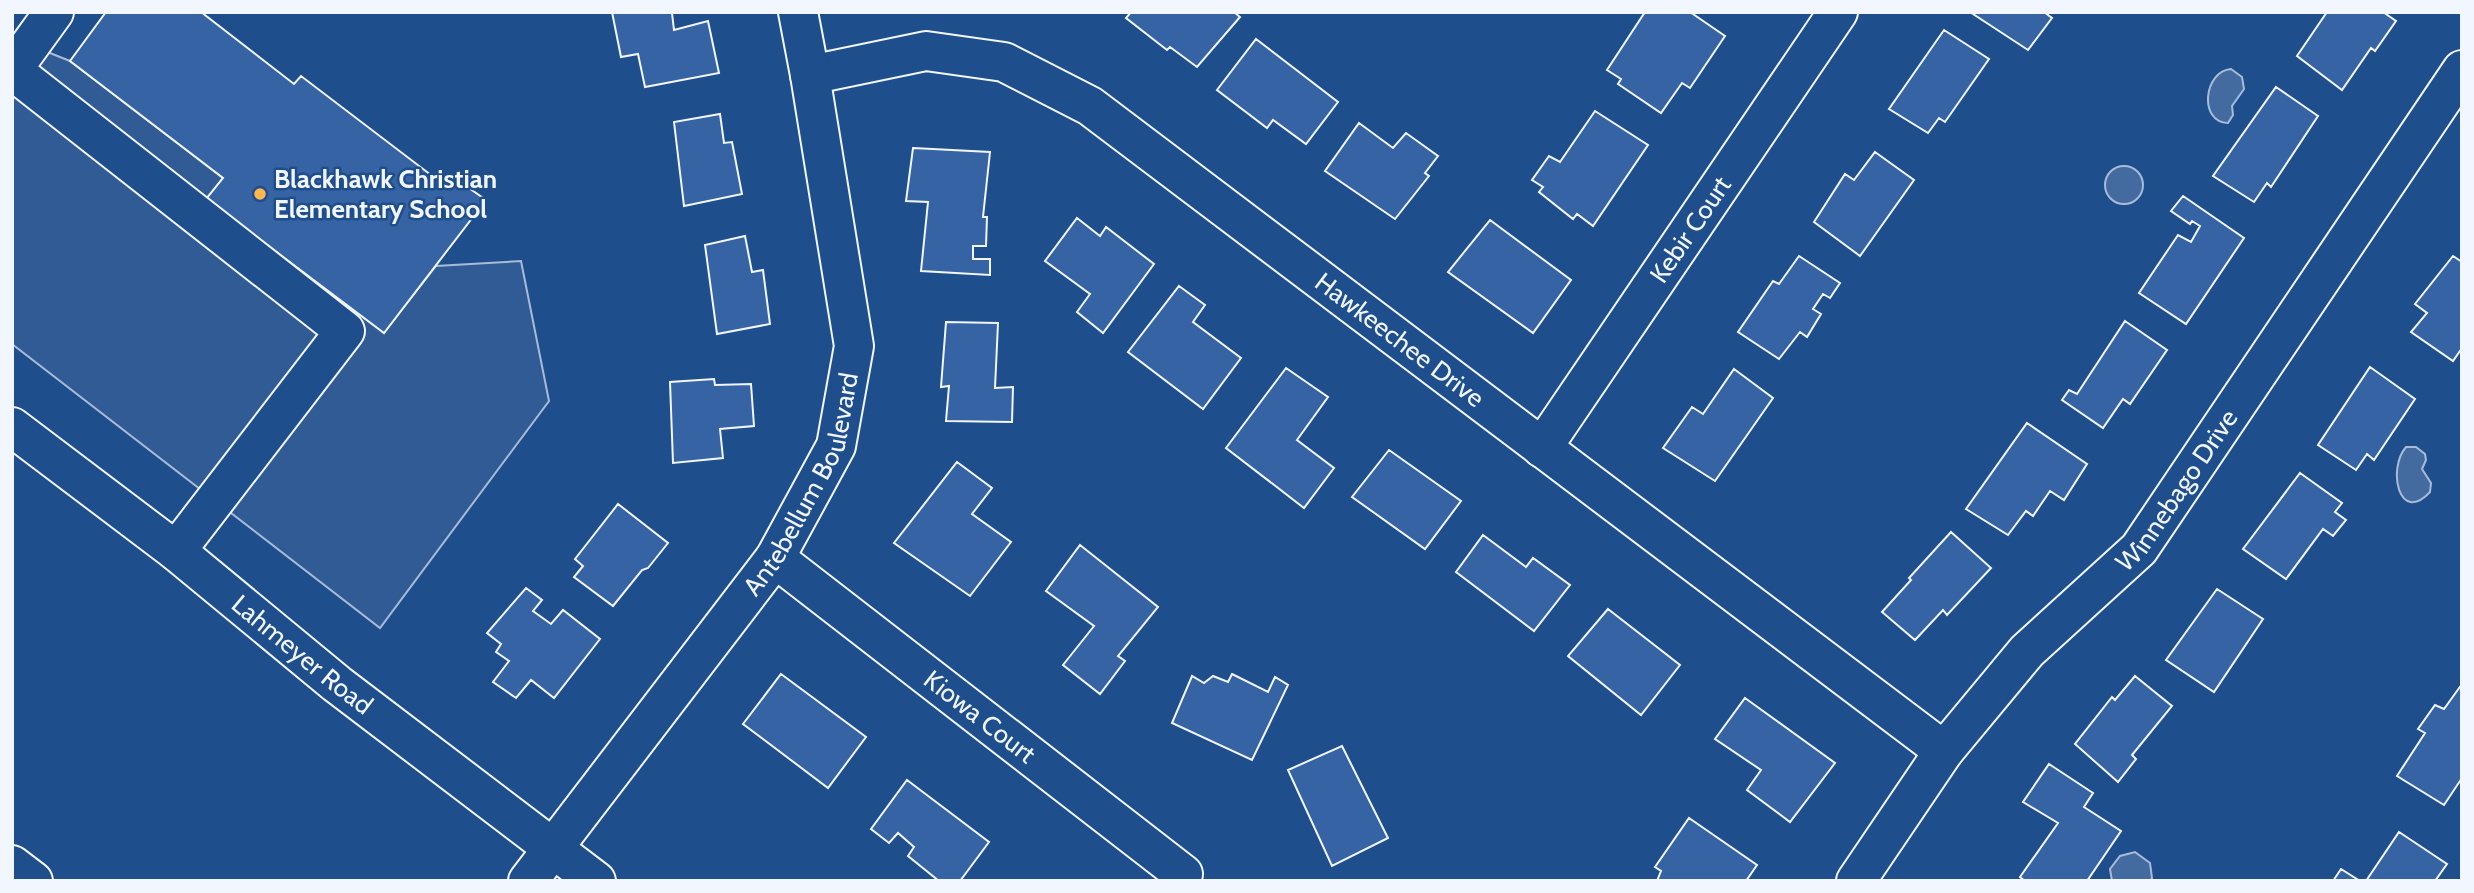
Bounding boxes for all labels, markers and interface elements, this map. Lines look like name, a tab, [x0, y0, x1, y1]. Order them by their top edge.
place label: Blackhawk Christian Elementary School	[274, 163, 497, 225]
street label: Kebir Court	[1643, 170, 1738, 289]
marker: Blackhawk Christian Elementary School	[252, 186, 268, 202]
street label: Hawkeechee Drive	[1309, 266, 1491, 414]
street label: Antebellum Boulevard	[736, 370, 865, 602]
street label: Winnebago Drive	[2109, 403, 2244, 578]
street label: Lahmeyer Road	[225, 588, 379, 721]
street label: Kiowa Court	[918, 663, 1042, 770]

